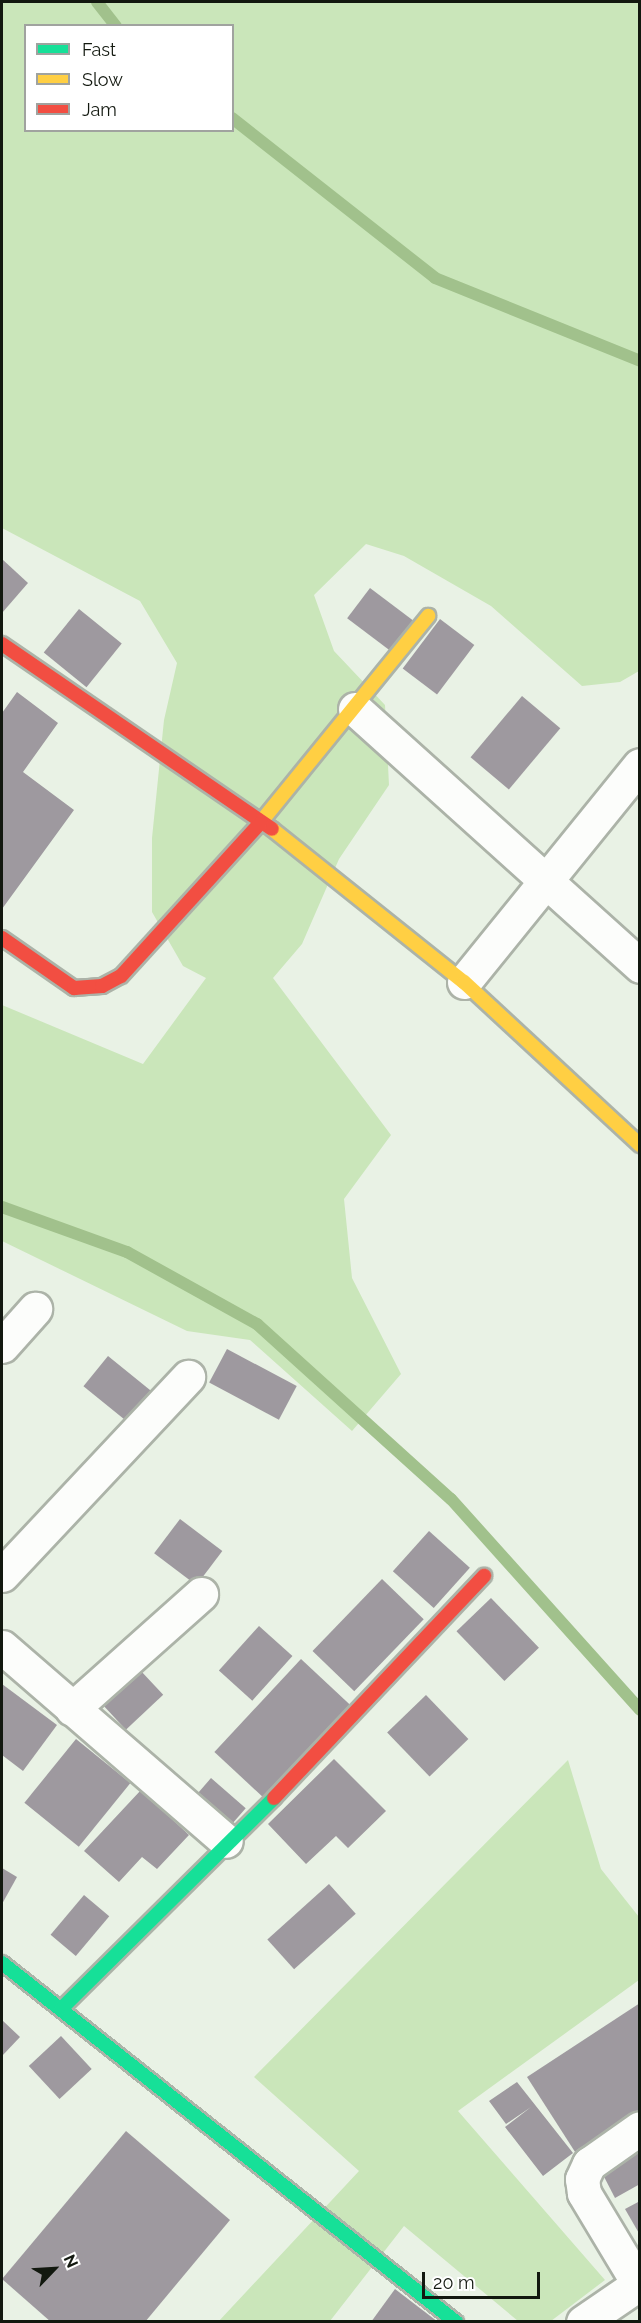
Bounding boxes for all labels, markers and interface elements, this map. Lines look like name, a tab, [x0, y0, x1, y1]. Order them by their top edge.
legend	[24, 24, 234, 132]
text: Fast	[82, 39, 116, 60]
text: Slow	[82, 69, 123, 90]
text: Jam	[82, 99, 117, 120]
north arrow	[24, 2239, 84, 2299]
text: N	[60, 2252, 82, 2271]
scale bar	[425, 2260, 544, 2298]
text: 20 m	[433, 2272, 475, 2293]

